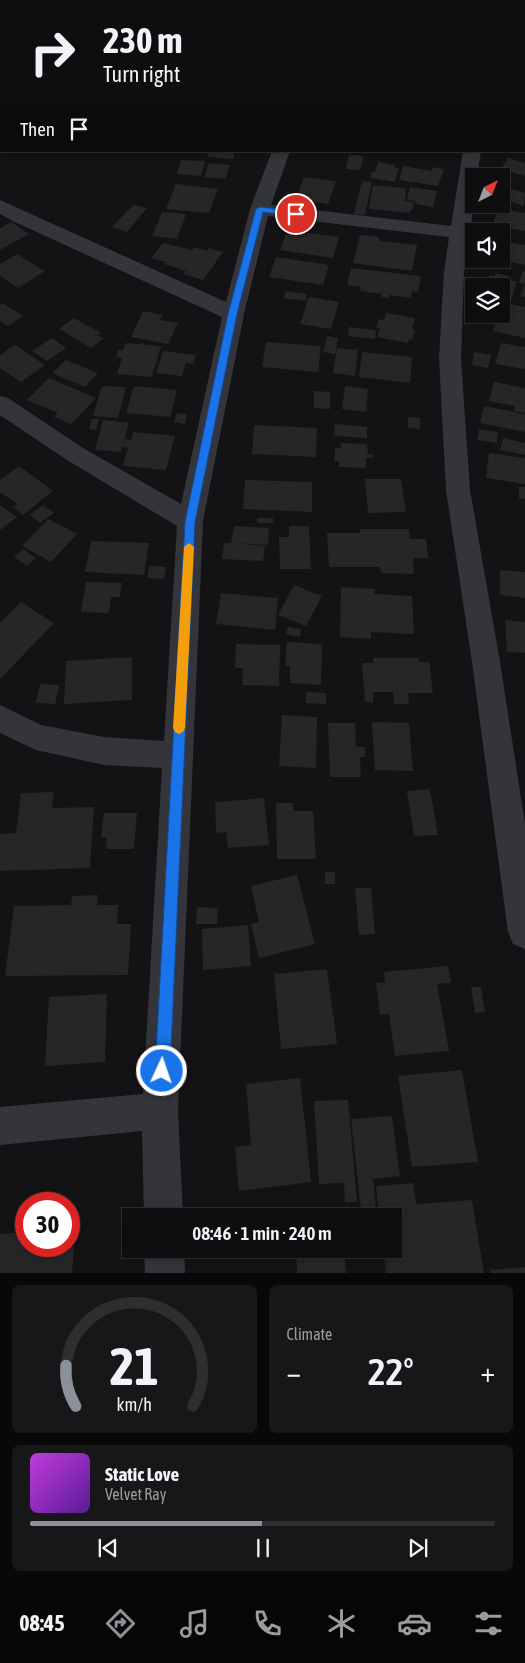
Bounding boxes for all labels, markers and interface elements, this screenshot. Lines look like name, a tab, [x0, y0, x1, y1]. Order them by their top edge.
icon: right	[20, 20, 85, 85]
text: 230 m	[103, 20, 182, 60]
text: Turn right	[103, 61, 180, 87]
icon: arrive	[65, 115, 93, 143]
text: Then	[20, 118, 55, 140]
north arrow	[465, 168, 510, 212]
map controls	[465, 168, 510, 323]
pin	[275, 193, 317, 235]
icon: arrive	[282, 200, 310, 228]
button: sound	[465, 223, 510, 268]
button: layers	[465, 278, 510, 323]
position arrow	[135, 1044, 187, 1096]
speed limit sign: 30	[15, 1192, 80, 1257]
text: 08:46 · 1 min · 240 m	[192, 1222, 332, 1244]
text: Climate	[287, 1325, 332, 1343]
text: 21	[110, 1336, 159, 1396]
text: 22°	[368, 1350, 414, 1393]
text: −	[287, 1356, 301, 1388]
text: +	[480, 1356, 495, 1388]
text: km/h	[117, 1394, 152, 1415]
text: Static Love	[105, 1463, 179, 1485]
text: Velvet Ray	[105, 1485, 166, 1503]
icon: previous	[94, 1534, 122, 1562]
icon: pause	[249, 1534, 277, 1562]
icon: next	[404, 1534, 432, 1562]
icon: directions	[103, 1606, 138, 1641]
icon: music	[177, 1606, 212, 1641]
icon: phone	[250, 1606, 285, 1641]
icon: climate	[324, 1606, 359, 1641]
icon: car	[397, 1606, 432, 1641]
icon: filters	[471, 1606, 506, 1641]
text: 08:45	[19, 1610, 65, 1636]

